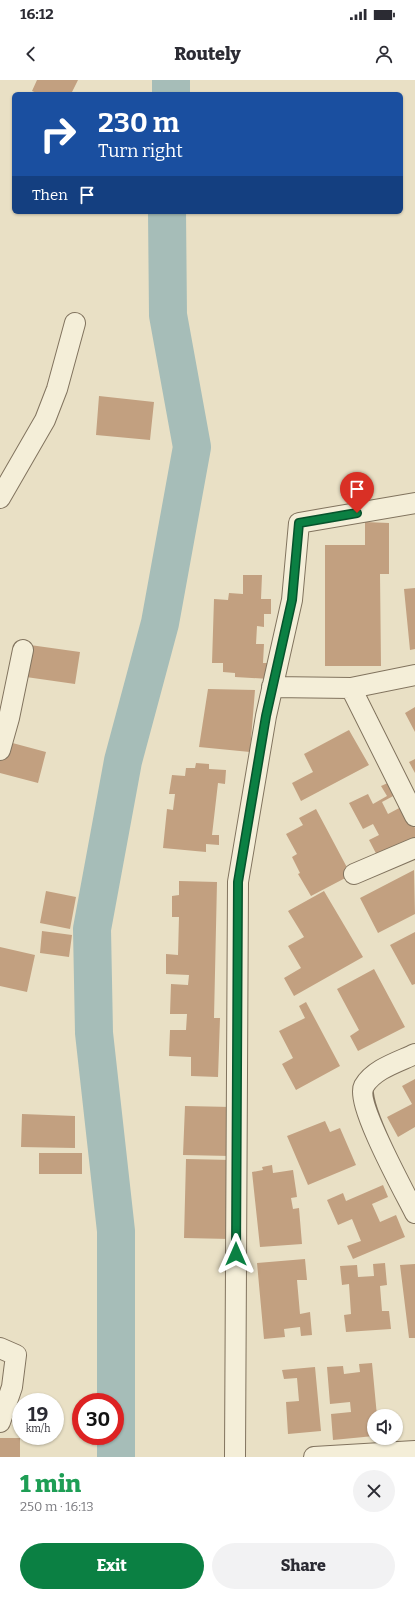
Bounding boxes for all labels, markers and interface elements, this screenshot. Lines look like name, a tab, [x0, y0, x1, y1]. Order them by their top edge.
text: 16:12	[20, 5, 54, 23]
icon: back	[20, 43, 42, 65]
text: Routely	[174, 43, 241, 65]
icon: person	[373, 43, 395, 65]
text: 230 m	[98, 106, 179, 139]
icon: right	[32, 108, 84, 160]
text: Turn right	[98, 140, 183, 162]
icon: arrive	[76, 184, 98, 206]
text: Then	[32, 186, 68, 204]
pin	[340, 472, 374, 513]
icon: arrive	[346, 478, 368, 500]
position arrow	[215, 1233, 257, 1275]
speed limit sign: 30	[72, 1393, 124, 1445]
text: 19	[28, 1402, 48, 1426]
map controls	[367, 1409, 403, 1445]
button: sound	[367, 1409, 403, 1445]
text: km/h	[26, 1423, 50, 1435]
text: 1 min	[20, 1470, 81, 1498]
button: close	[353, 1470, 395, 1512]
text: 250 m · 16:13	[20, 1499, 94, 1514]
button: Exit	[20, 1543, 204, 1589]
button: Share	[212, 1543, 395, 1589]

